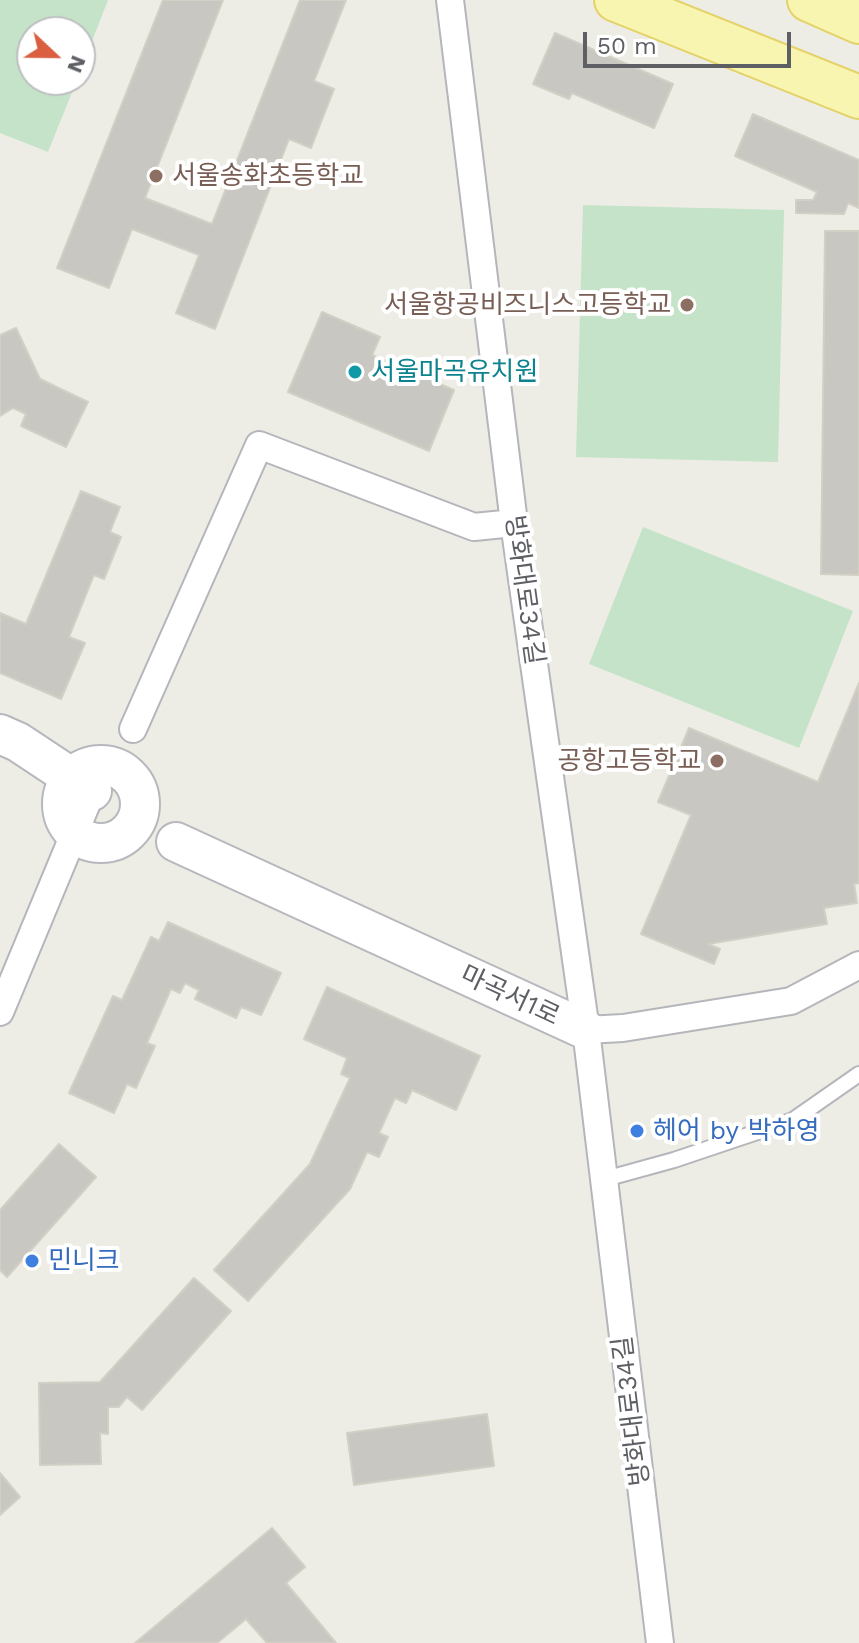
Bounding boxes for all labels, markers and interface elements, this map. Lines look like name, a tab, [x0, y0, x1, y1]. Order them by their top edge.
north arrow	[16, 16, 96, 96]
scale bar	[587, 16, 795, 66]
text: 50 m	[597, 32, 657, 60]
text: N	[62, 52, 92, 77]
place label: 서울송화초등학교	[172, 160, 363, 192]
marker: 서울송화초등학교	[147, 167, 165, 185]
place label: 서울항공비즈니스고등학교	[384, 289, 671, 321]
marker: 서울항공비즈니스고등학교	[678, 296, 696, 314]
place label: 서울마곡유치원	[371, 356, 538, 388]
marker: 서울마곡유치원	[346, 363, 364, 381]
street label: 방화대로34길	[498, 513, 550, 667]
place label: 공항고등학교	[557, 745, 701, 777]
marker: 공항고등학교	[708, 752, 726, 770]
street label: 마곡서1로	[455, 960, 565, 1032]
place label: 헤어 by 박하영	[653, 1115, 820, 1147]
marker: 헤어 by 박하영	[628, 1122, 646, 1140]
place label: 민니크	[48, 1245, 120, 1277]
marker: 민니크	[23, 1252, 41, 1270]
street label: 방화대로34길	[607, 1334, 657, 1488]

